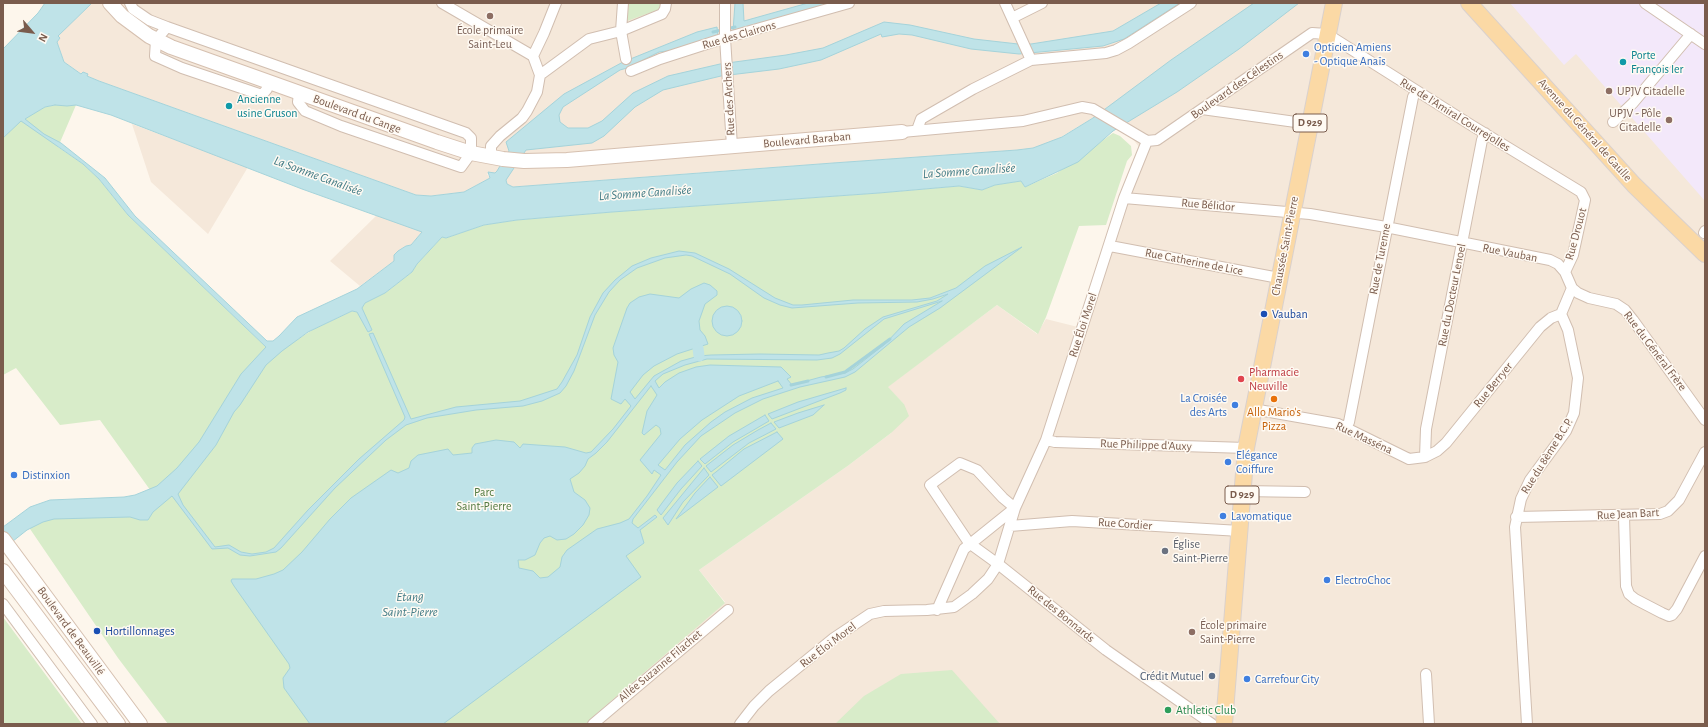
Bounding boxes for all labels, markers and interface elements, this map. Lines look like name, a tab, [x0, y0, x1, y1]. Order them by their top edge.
marker: École primaire Saint-Leu	[485, 11, 495, 21]
north arrow	[12, 12, 52, 52]
street label: Rue des Clairons	[700, 18, 778, 52]
place label: École primaire Saint-Leu	[457, 23, 523, 51]
text: N	[36, 32, 50, 44]
place label: Opticien Amiens - Optique Anaïs	[1314, 40, 1391, 68]
street label: Boulevard des Célestins	[1188, 48, 1286, 122]
place label: Porte François Ier	[1631, 48, 1683, 76]
marker: Opticien Amiens - Optique Anaïs	[1301, 49, 1311, 59]
marker: Porte François Ier	[1618, 57, 1628, 67]
street label: Rue des Archers	[720, 62, 738, 136]
street label: Rue de l'Amiral Courrejolles	[1397, 75, 1513, 155]
street label: Avenue du Général de Gaulle	[1535, 76, 1635, 184]
place label: UPJV Citadelle	[1617, 84, 1685, 98]
marker: UPJV Citadelle	[1604, 86, 1614, 96]
street label: Boulevard du Cange	[311, 91, 403, 137]
place label: Ancienne usine Gruson	[237, 92, 298, 120]
marker: Ancienne usine Gruson	[224, 101, 234, 111]
place label: UPJV - Pôle Citadelle	[1609, 106, 1661, 134]
road number: D 929	[1293, 114, 1327, 132]
marker: UPJV - Pôle Citadelle	[1664, 115, 1674, 125]
street label: Boulevard Baraban	[762, 129, 852, 151]
water label: La Somme Canalisée	[272, 153, 364, 199]
water label: La Somme Canalisée	[922, 160, 1016, 182]
water label: La Somme Canalisée	[598, 182, 692, 204]
street label: Rue Bélidor	[1181, 195, 1235, 215]
street label: Chaussée Saint-Pierre	[1268, 195, 1302, 297]
street label: Rue Drouot	[1562, 206, 1590, 262]
street label: Rue de Turenne	[1366, 222, 1394, 296]
street label: Rue Vauban	[1481, 241, 1539, 265]
street label: Rue du Docteur Lenoel	[1435, 242, 1469, 348]
street label: Rue Catherine de Lice	[1144, 245, 1244, 279]
street label: Rue Éloi Morel	[1066, 291, 1100, 359]
place label: Vauban	[1272, 307, 1308, 321]
street label: Rue du Général Frère	[1620, 308, 1690, 394]
marker: Vauban	[1259, 309, 1269, 319]
street label: Rue Berryer	[1470, 359, 1516, 411]
place label: Pharmacie Neuville	[1249, 365, 1299, 393]
marker: Pharmacie Neuville	[1236, 374, 1246, 384]
place label: La Croisée des Arts	[1180, 391, 1227, 419]
marker: Allo Mario's Pizza	[1269, 394, 1279, 404]
marker: La Croisée des Arts	[1230, 400, 1240, 410]
place label: Allo Mario's Pizza	[1247, 405, 1301, 433]
street label: Rue du 8ème B.C.P.	[1518, 415, 1576, 497]
street label: Rue Masséna	[1333, 419, 1395, 457]
street label: Rue Philippe d'Auxy	[1100, 436, 1192, 454]
place label: Elégance Coiffure	[1236, 448, 1278, 476]
marker: Elégance Coiffure	[1223, 457, 1233, 467]
place label: Distinxion	[22, 468, 70, 482]
marker: Distinxion	[9, 470, 19, 480]
park label: Parc Saint-Pierre	[457, 485, 511, 513]
road number: D 929	[1225, 486, 1259, 504]
street label: Rue Jean Bart	[1597, 505, 1659, 523]
place label: Lavomatique	[1231, 509, 1292, 523]
marker: Lavomatique	[1218, 511, 1228, 521]
street label: Rue Cordier	[1097, 515, 1153, 533]
place label: Église Saint-Pierre	[1173, 537, 1228, 565]
marker: Église Saint-Pierre	[1160, 546, 1170, 556]
place label: ElectroChoc	[1335, 573, 1390, 587]
marker: ElectroChoc	[1322, 575, 1332, 585]
street label: Rue des Bonnards	[1024, 582, 1098, 646]
street label: Boulevard de Beauvillé	[34, 584, 108, 678]
water label: Étang Saint-Pierre	[382, 589, 438, 620]
place label: École primaire Saint-Pierre	[1200, 618, 1267, 646]
street label: Rue Éloi Morel	[797, 619, 859, 671]
place label: Hortillonnages	[105, 624, 175, 638]
marker: Hortillonnages	[92, 626, 102, 636]
street label: Allée Suzanne Filachet	[615, 627, 705, 705]
marker: École primaire Saint-Pierre	[1187, 627, 1197, 637]
place label: Crédit Mutuel	[1140, 669, 1204, 683]
marker: Crédit Mutuel	[1207, 671, 1217, 681]
place label: Carrefour City	[1255, 672, 1319, 686]
marker: Carrefour City	[1242, 674, 1252, 684]
place label: Athletic Club	[1176, 703, 1236, 717]
marker: Athletic Club	[1163, 705, 1173, 715]

